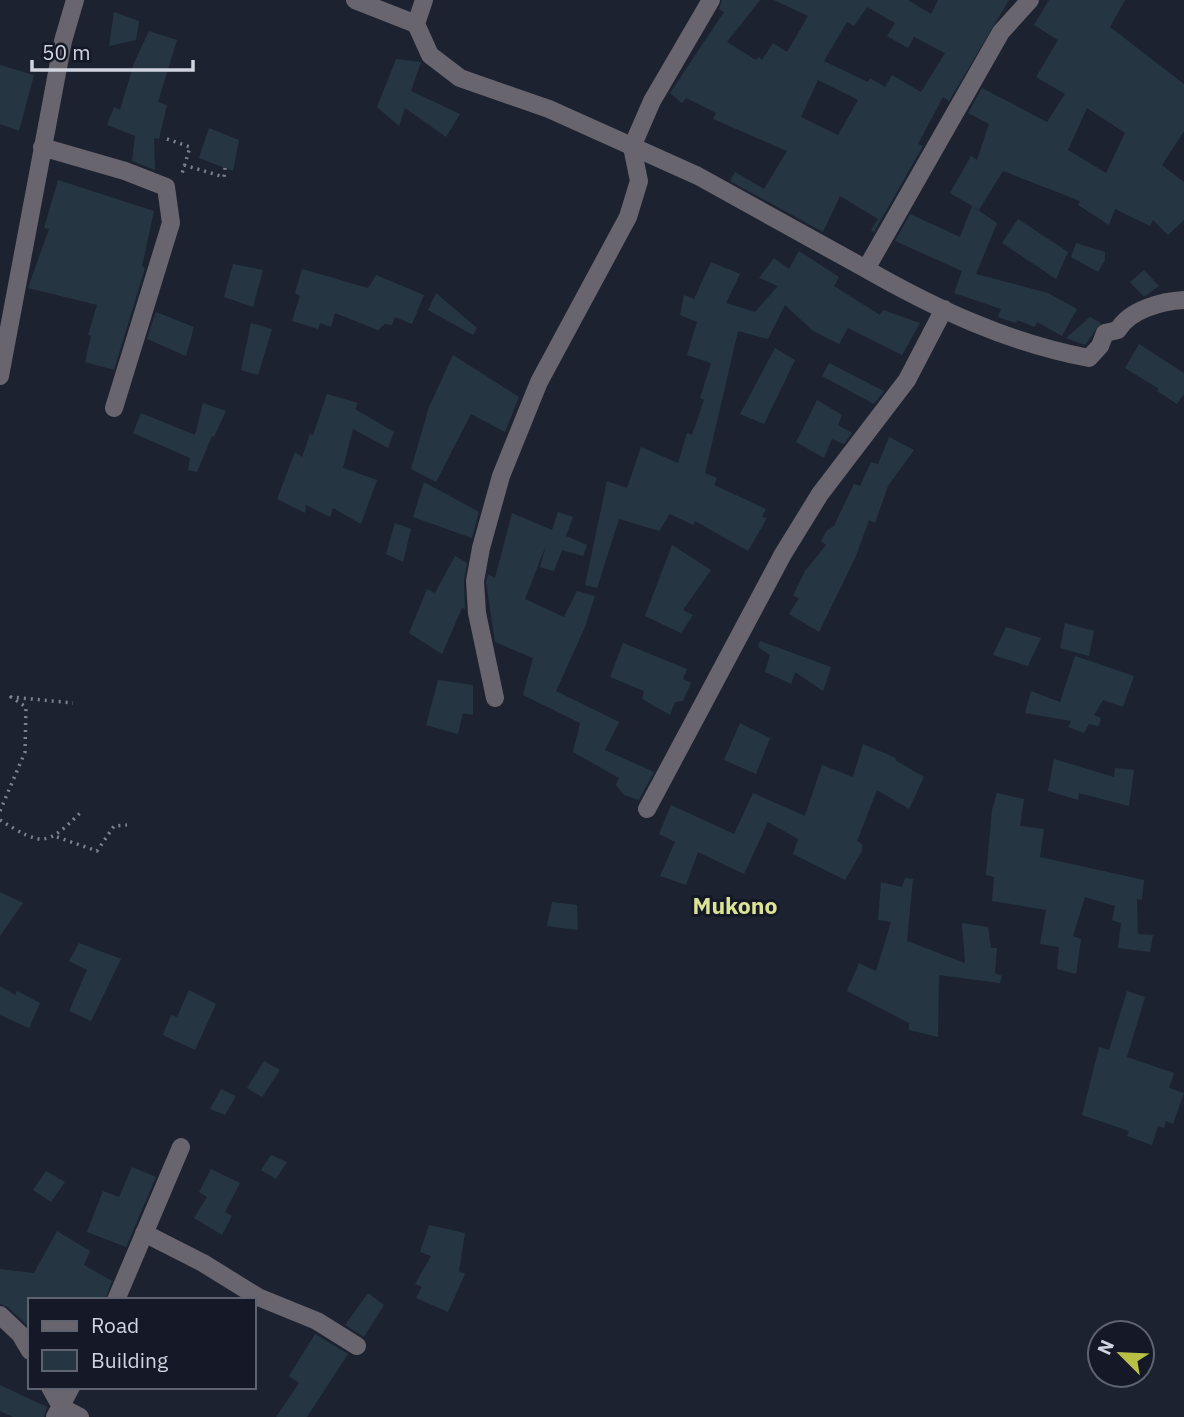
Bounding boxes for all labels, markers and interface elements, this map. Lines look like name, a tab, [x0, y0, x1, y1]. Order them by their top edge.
scale bar	[32, 28, 192, 72]
text: 50 m	[42, 38, 91, 66]
district label: Mukono	[693, 890, 777, 920]
legend	[28, 1298, 256, 1389]
text: Road	[91, 1311, 139, 1339]
north arrow	[1086, 1319, 1156, 1389]
text: N	[1092, 1336, 1119, 1358]
text: Building	[91, 1346, 168, 1374]

